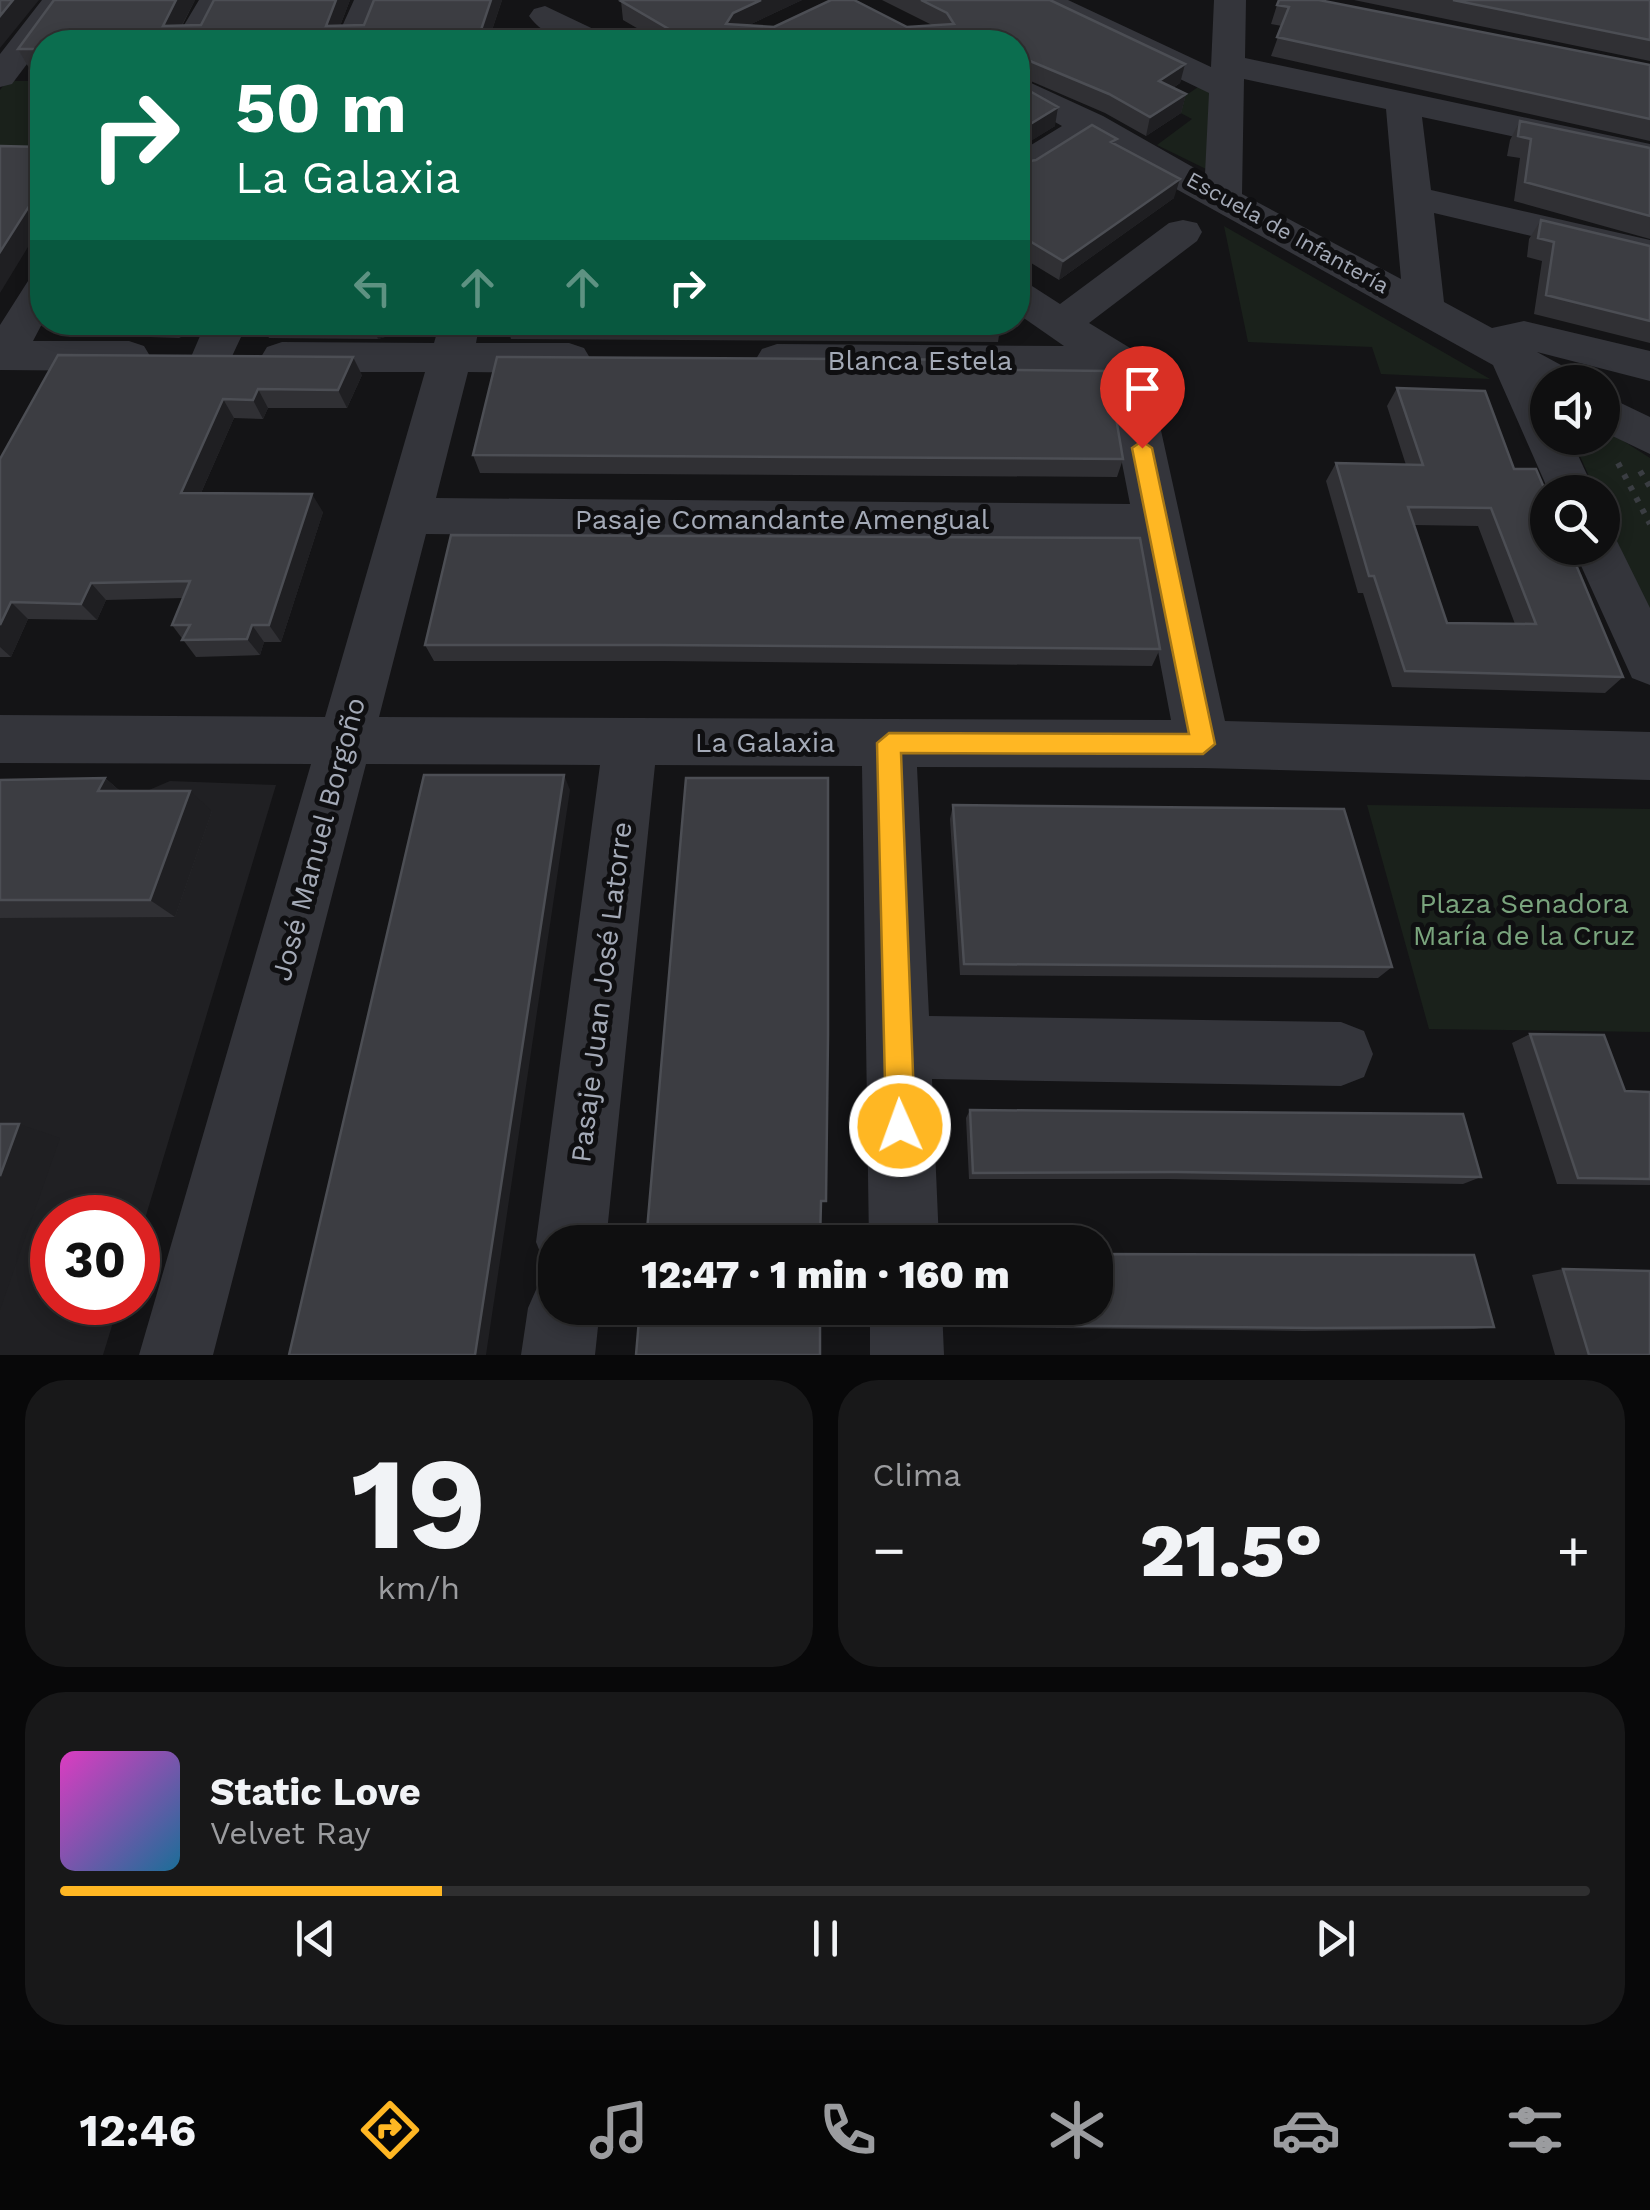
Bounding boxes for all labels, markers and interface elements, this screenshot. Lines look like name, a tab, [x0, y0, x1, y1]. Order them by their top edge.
text: 50 m	[235, 67, 407, 149]
icon: right	[70, 70, 200, 200]
text: La Galaxia	[235, 151, 460, 204]
street label: Escuela de Infantería	[1182, 166, 1393, 298]
icon: left	[345, 260, 400, 315]
icon: ahead	[450, 260, 505, 315]
icon: ahead	[555, 260, 610, 315]
icon: right	[660, 260, 715, 315]
street label: Blanca Estela	[827, 344, 1013, 377]
pin	[1100, 346, 1185, 449]
icon: arrive	[1115, 361, 1170, 416]
map controls	[1530, 365, 1620, 565]
button: sound	[1530, 365, 1620, 455]
button: search	[1530, 475, 1620, 565]
street label: Pasaje Comandante Amengual	[575, 503, 990, 536]
street label: José Manuel Borgoño	[265, 694, 372, 984]
street label: La Galaxia	[695, 726, 835, 759]
street label: Pasaje Juan José Latorre	[564, 820, 639, 1164]
park label: Plaza Senadora María de la Cruz	[1413, 887, 1635, 952]
position arrow	[848, 1074, 952, 1178]
speed limit sign: 30	[30, 1195, 160, 1325]
text: 12:47 · 1 min · 160 m	[641, 1253, 1010, 1297]
text: 19	[351, 1427, 487, 1580]
text: Clima	[873, 1456, 961, 1494]
text: 21.5°	[1140, 1506, 1323, 1594]
text: −	[873, 1518, 906, 1582]
text: +	[1557, 1518, 1590, 1582]
text: km/h	[378, 1569, 460, 1607]
text: Static Love	[210, 1770, 421, 1814]
text: Velvet Ray	[210, 1814, 371, 1852]
icon: previous	[288, 1911, 343, 1966]
icon: pause	[798, 1911, 853, 1966]
icon: next	[1308, 1911, 1363, 1966]
icon: directions	[355, 2095, 425, 2165]
icon: music	[584, 2095, 654, 2165]
icon: phone	[813, 2095, 883, 2165]
icon: climate	[1042, 2095, 1112, 2165]
icon: car	[1271, 2095, 1341, 2165]
icon: filters	[1500, 2095, 1570, 2165]
text: 12:46	[80, 2104, 196, 2157]

